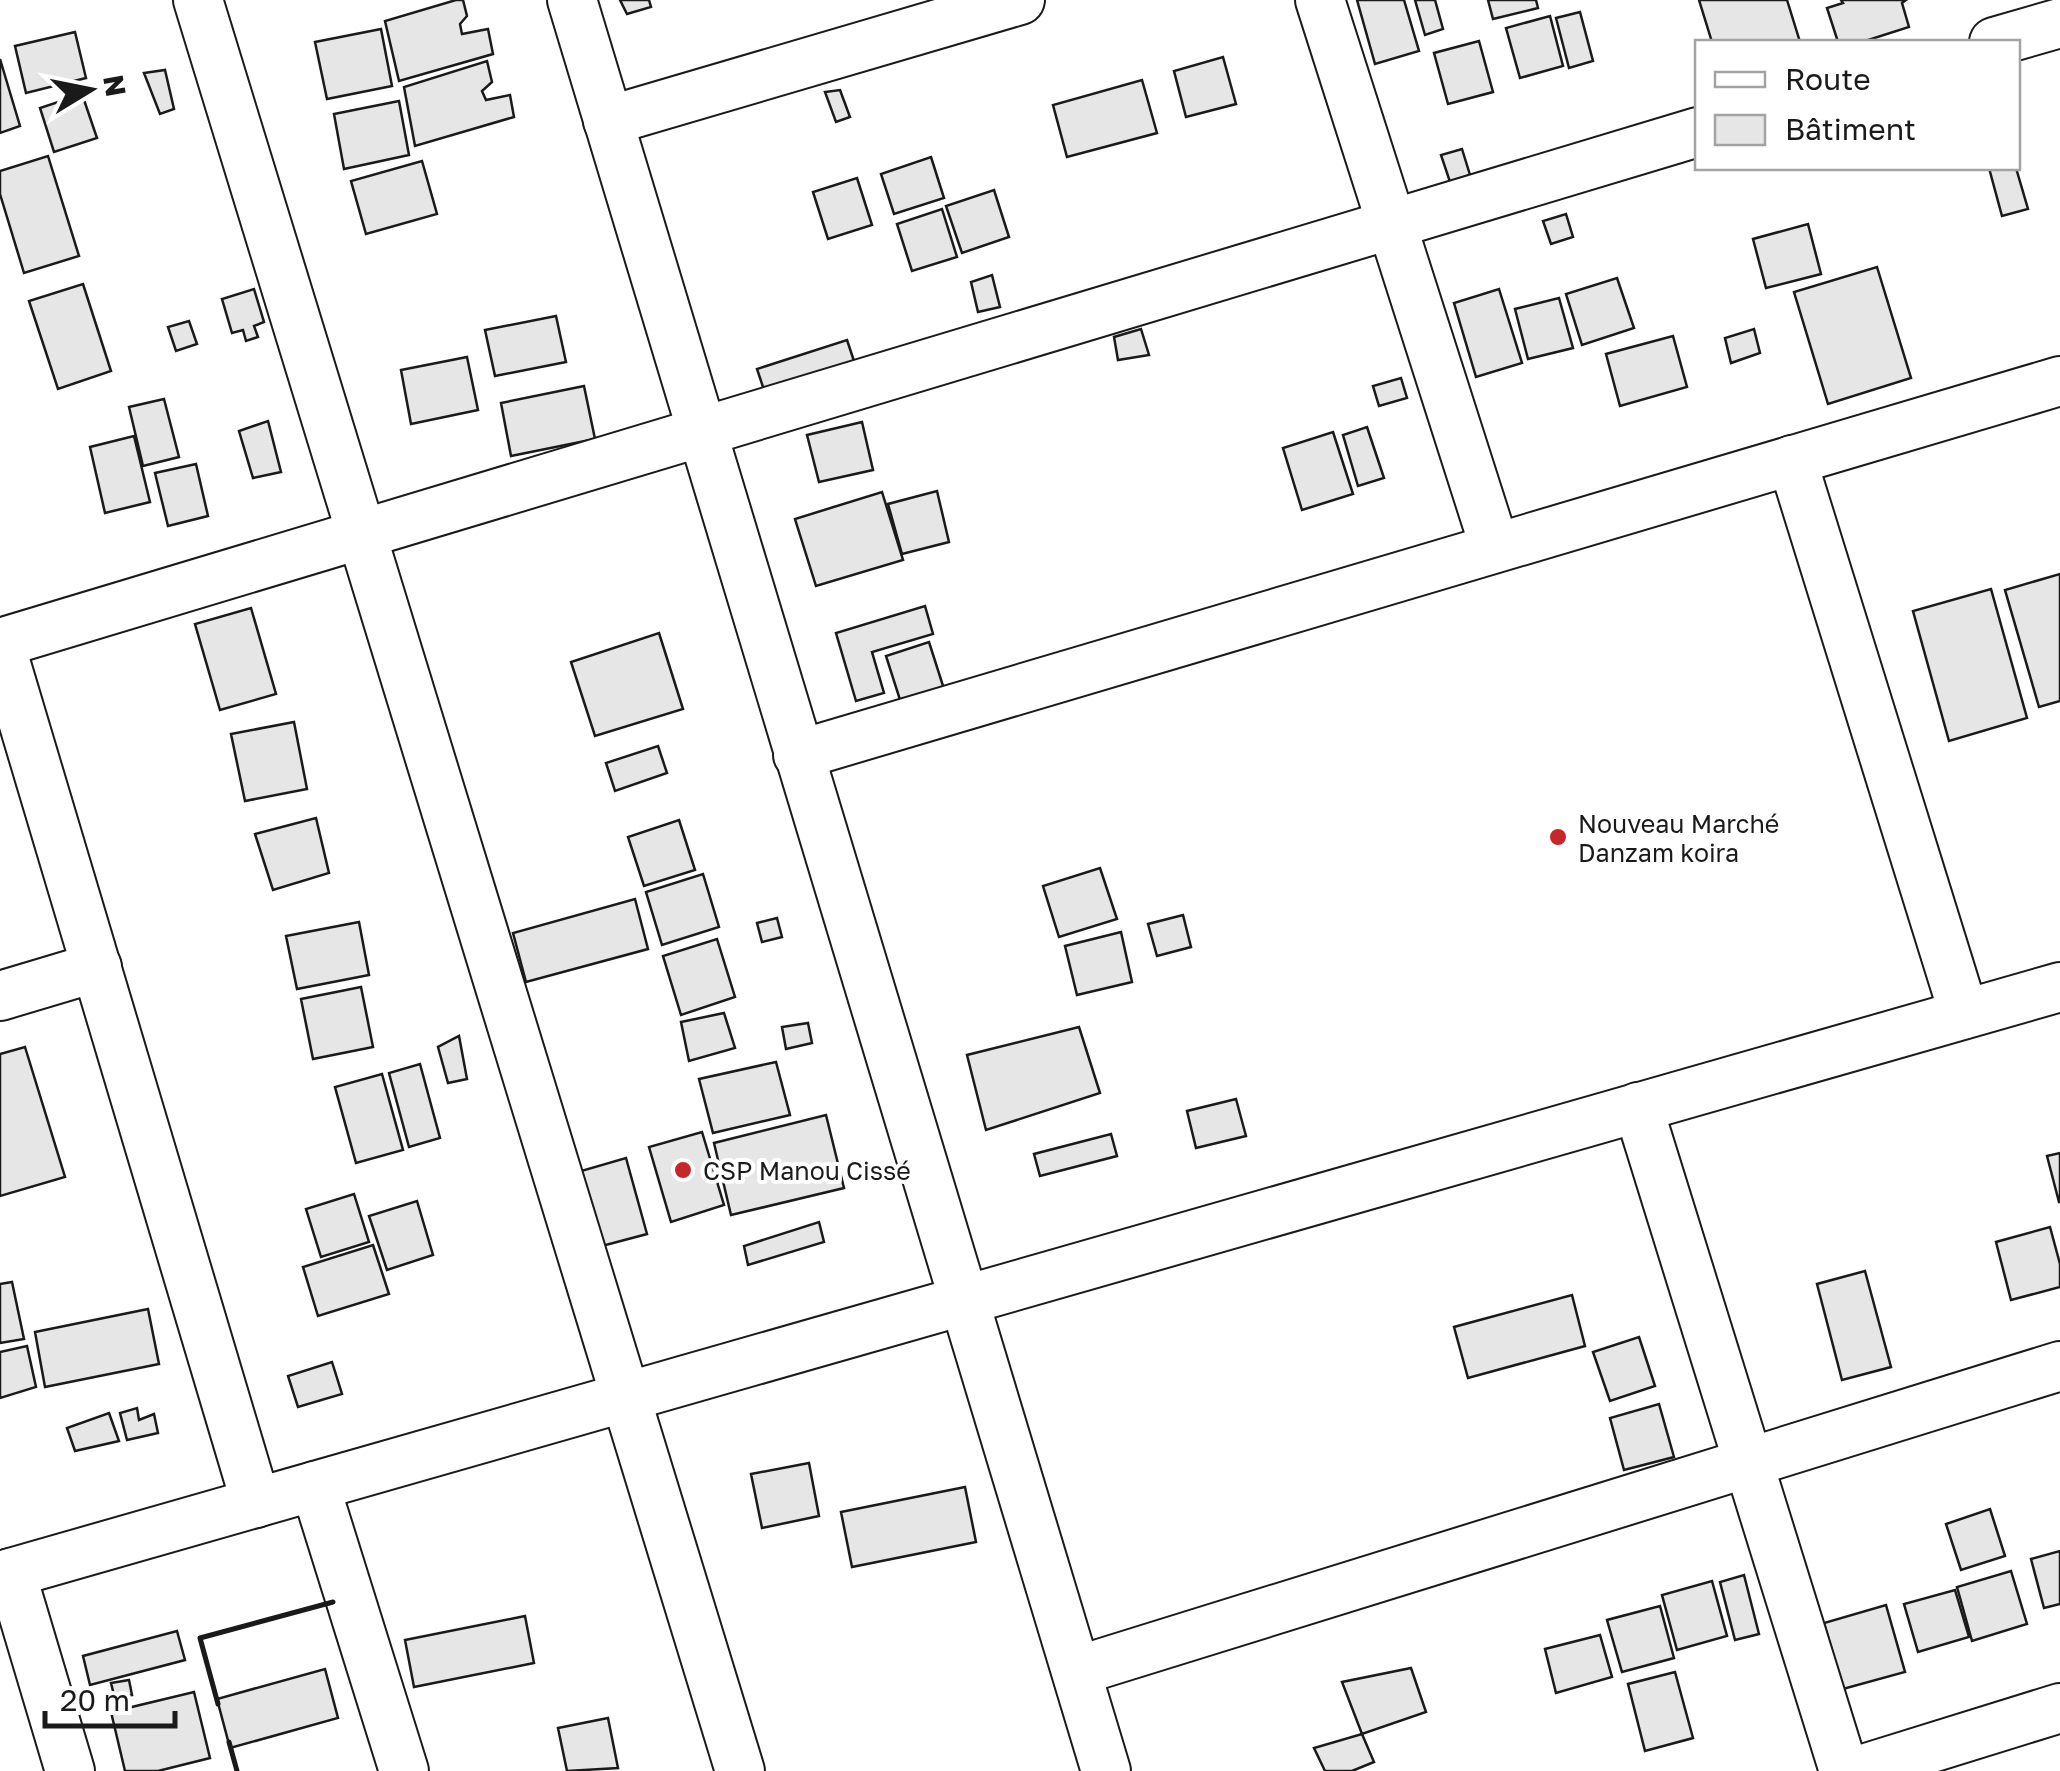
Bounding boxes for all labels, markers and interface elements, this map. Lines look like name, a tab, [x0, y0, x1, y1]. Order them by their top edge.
north arrow	[40, 40, 140, 140]
legend	[1695, 40, 2020, 170]
text: Route	[1785, 61, 1871, 97]
text: N	[97, 72, 133, 99]
text: Bâtiment	[1785, 111, 1916, 147]
place label: Nouveau Marché Danzam koira	[1578, 808, 1779, 868]
marker: Nouveau Marché Danzam koira	[1547, 826, 1569, 848]
place label: CSP Manou Cissé	[703, 1155, 911, 1186]
marker: CSP Manou Cissé	[672, 1159, 694, 1181]
scale bar	[45, 1666, 175, 1728]
text: 20 m	[60, 1682, 130, 1718]

